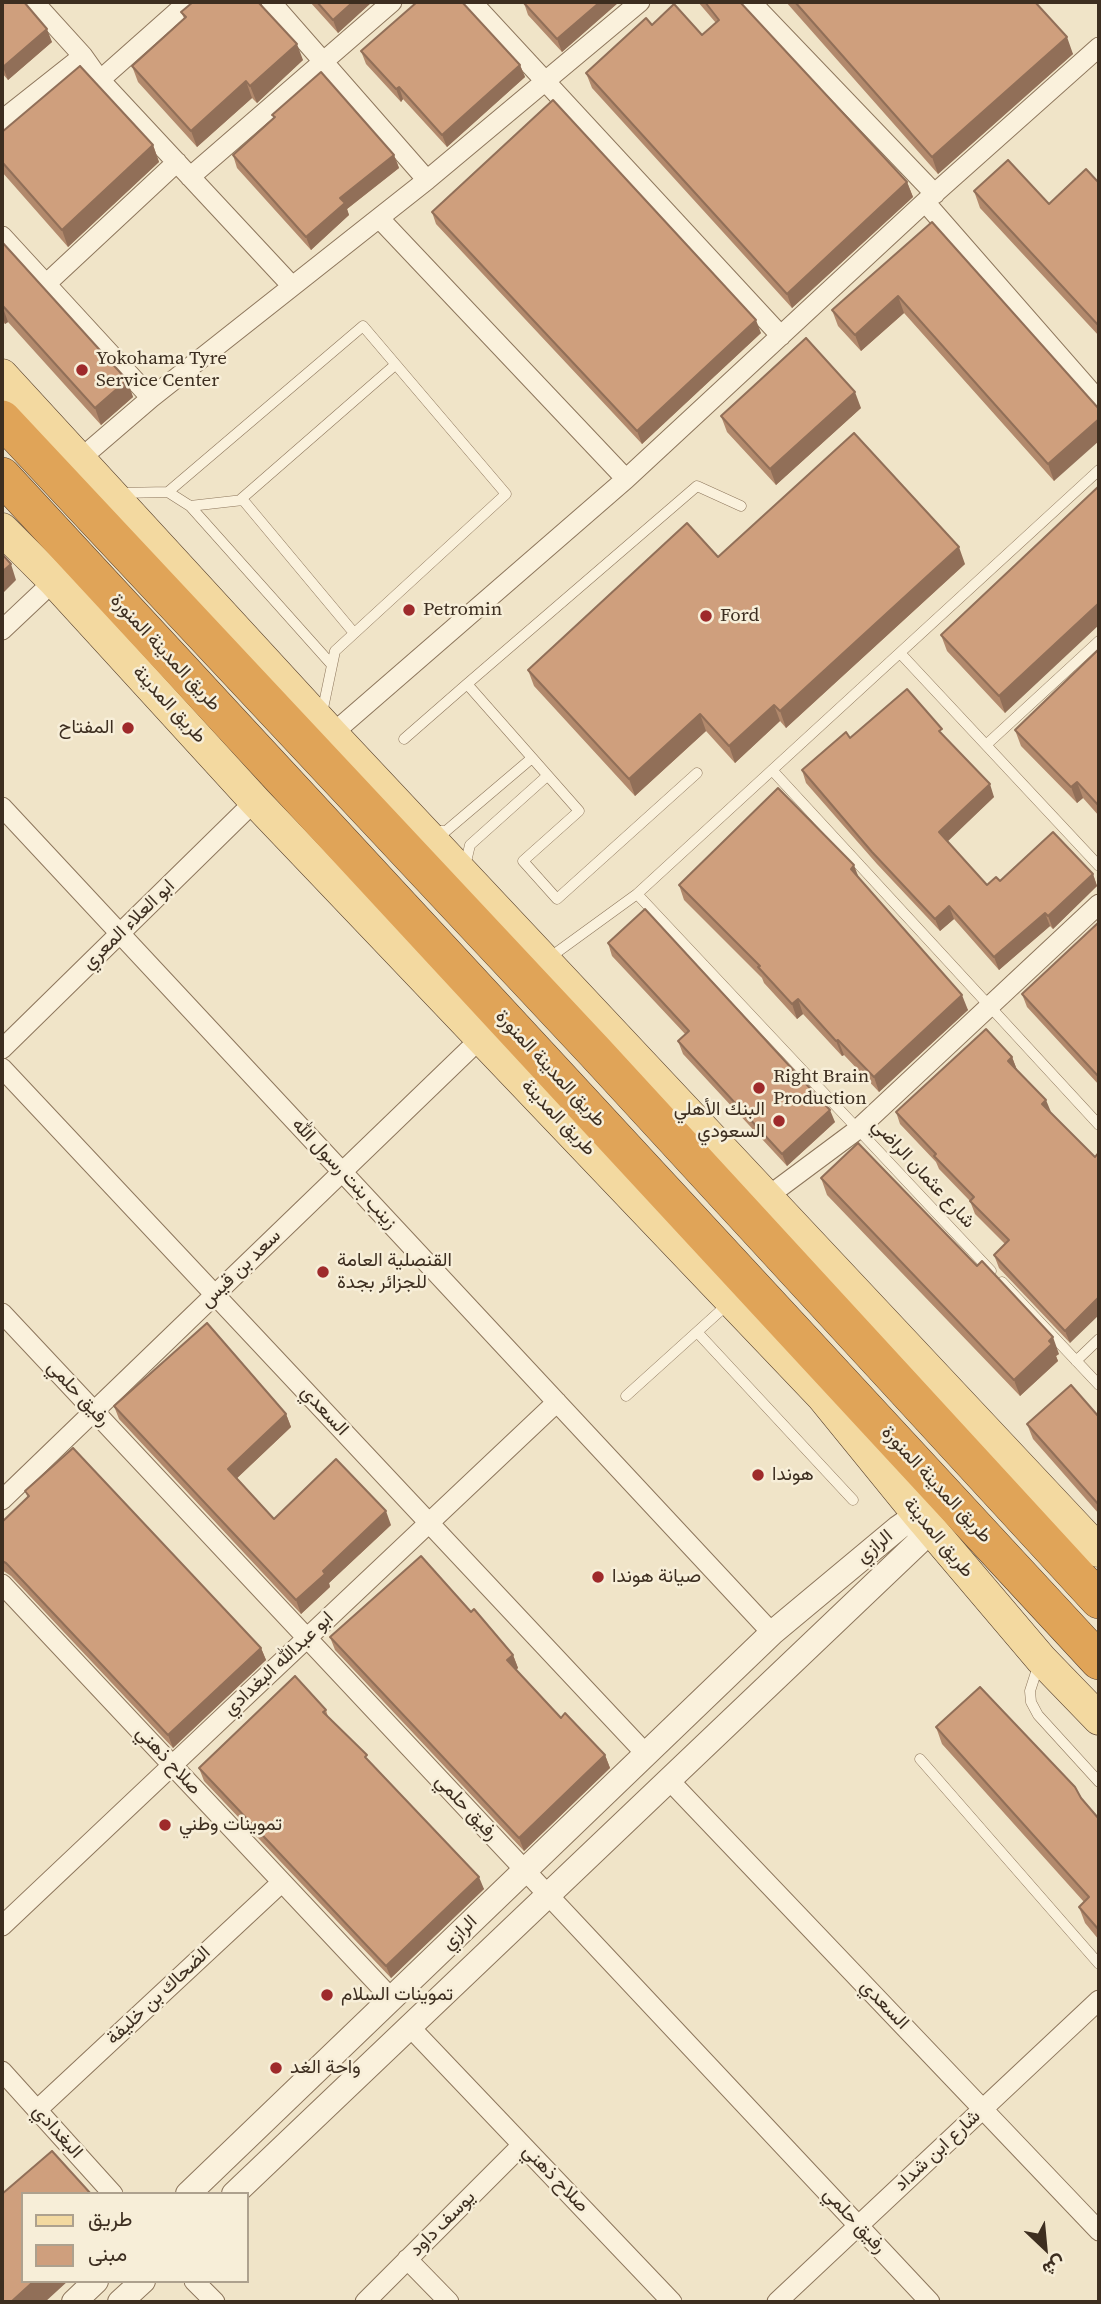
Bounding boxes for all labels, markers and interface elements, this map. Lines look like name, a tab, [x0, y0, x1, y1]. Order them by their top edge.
place label: Yokohama Tyre Service Center	[96, 348, 227, 392]
marker: Yokohama Tyre Service Center	[74, 362, 90, 378]
street label: طريق المدينة المنورة	[105, 590, 225, 716]
place label: Petromin	[423, 599, 502, 621]
marker: Petromin	[401, 602, 417, 618]
place label: Ford	[720, 605, 759, 627]
marker: Ford	[698, 608, 714, 624]
street label: طريق المدينة	[127, 661, 211, 749]
place label: المفتاح	[59, 717, 114, 739]
marker: المفتاح	[120, 720, 136, 736]
street label: ابو العلاء المعري	[78, 875, 180, 975]
street label: طريق المدينة المنورة	[490, 1006, 610, 1132]
place label: Right Brain Production	[773, 1066, 869, 1110]
street label: طريق المدينة	[516, 1075, 600, 1161]
marker: Right Brain Production	[751, 1080, 767, 1096]
place label: البنك الأهلي السعودي	[674, 1099, 765, 1143]
marker: البنك الأهلي السعودي	[771, 1113, 787, 1129]
street label: زينب بنت رسول الله	[287, 1114, 401, 1234]
street label: شارع عثمان الراضي	[867, 1115, 979, 1233]
street label: سعد بن قيس	[196, 1225, 286, 1313]
place label: القنصلية العامة للجزائر بجدة	[337, 1250, 452, 1294]
marker: القنصلية العامة للجزائر بجدة	[315, 1264, 331, 1280]
street label: رفيق حلمي	[42, 1356, 114, 1432]
street label: السعدي	[295, 1381, 353, 1441]
street label: طريق المدينة المنورة	[876, 1422, 996, 1548]
place label: هوندا	[772, 1464, 814, 1486]
marker: هوندا	[750, 1467, 766, 1483]
street label: طريق المدينة	[898, 1493, 978, 1583]
street label: الرازي	[852, 1525, 898, 1569]
place label: صيانة هوندا	[612, 1566, 701, 1588]
marker: صيانة هوندا	[590, 1569, 606, 1585]
street label: ابو عبدالله البغدادي	[219, 1607, 339, 1721]
street label: صلاح ذهني	[131, 1722, 205, 1800]
street label: رفيق حلمي	[430, 1770, 502, 1846]
place label: تموينات وطني	[179, 1814, 282, 1836]
marker: تموينات وطني	[157, 1817, 173, 1833]
street label: الرازي	[438, 1911, 482, 1955]
street label: الضحاك بن خليفة	[102, 1942, 216, 2050]
street label: السعدي	[855, 1975, 913, 2035]
place label: تموينات السلام	[341, 1984, 453, 2006]
marker: تموينات السلام	[319, 1987, 335, 2003]
place label: واحة الغد	[290, 2057, 361, 2079]
marker: واحة الغد	[268, 2060, 284, 2076]
street label: البغدادي	[27, 2100, 87, 2164]
street label: شارع ابن شداد	[890, 2105, 986, 2197]
street label: صلاح ذهني	[517, 2140, 593, 2218]
street label: رفيق حلمي	[818, 2183, 890, 2259]
street label: يوسف داود	[405, 2186, 481, 2262]
legend	[21, 2192, 248, 2283]
text: طريق	[88, 2204, 133, 2233]
north arrow	[1010, 2213, 1080, 2283]
text: مبنى	[88, 2239, 127, 2268]
text: ش	[1038, 2250, 1070, 2284]

